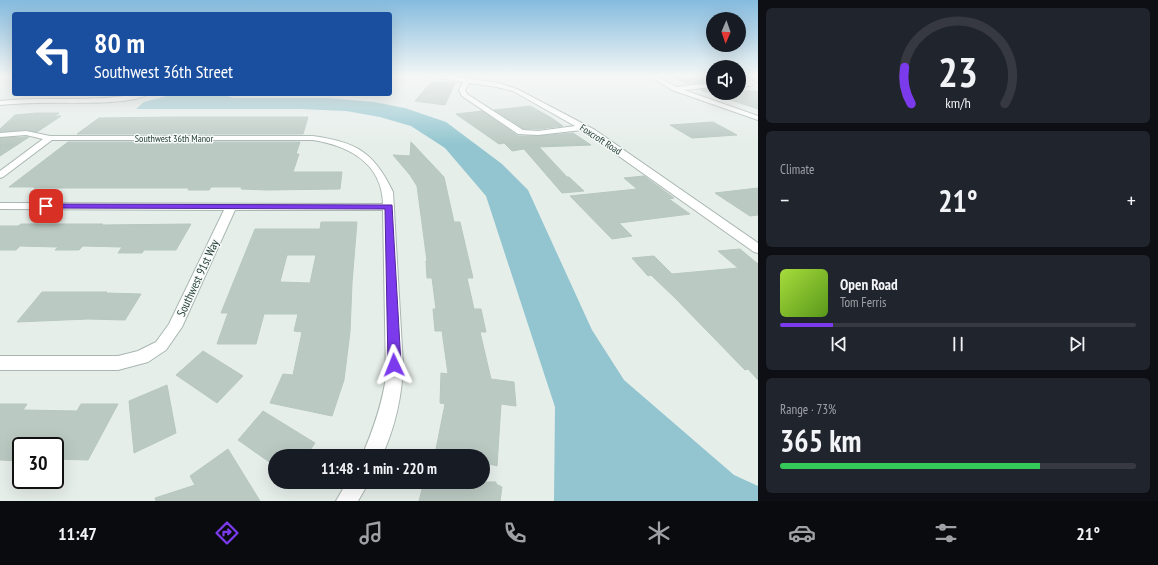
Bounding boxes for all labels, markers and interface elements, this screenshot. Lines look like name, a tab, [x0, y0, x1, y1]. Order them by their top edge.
north arrow	[706, 12, 746, 52]
map controls	[706, 12, 746, 100]
text: 80 m	[94, 24, 145, 61]
icon: left	[28, 28, 80, 80]
text: 23	[938, 44, 978, 97]
text: Southwest 36th Street	[94, 60, 233, 83]
button: sound	[706, 60, 746, 100]
text: km/h	[945, 92, 971, 111]
street label: Foxcroft Road	[577, 121, 624, 158]
street label: Southwest 36th Manor	[135, 132, 213, 145]
text: Climate	[780, 161, 814, 178]
text: 21°	[938, 181, 978, 220]
text: −	[780, 186, 789, 214]
text: +	[1127, 186, 1136, 214]
pin	[29, 189, 63, 223]
icon: arrive	[35, 195, 57, 217]
street label: Southwest 91st Way	[173, 236, 222, 319]
text: Open Road	[840, 275, 898, 294]
text: Tom Ferris	[840, 294, 886, 311]
icon: previous	[828, 333, 850, 355]
icon: pause	[947, 333, 969, 355]
icon: next	[1066, 333, 1088, 355]
position arrow	[373, 344, 415, 386]
text: Range · 73%	[780, 401, 836, 418]
text: 365 km	[780, 421, 861, 460]
speed limit sign: 30	[12, 437, 64, 489]
text: 11:48 · 1 min · 220 m	[321, 459, 437, 478]
icon: directions	[213, 519, 241, 547]
icon: music	[357, 519, 385, 547]
icon: phone	[501, 519, 529, 547]
icon: climate	[645, 519, 673, 547]
icon: car	[788, 519, 816, 547]
icon: filters	[932, 519, 960, 547]
text: 11:47	[58, 522, 97, 545]
text: 21°	[1076, 522, 1100, 545]

